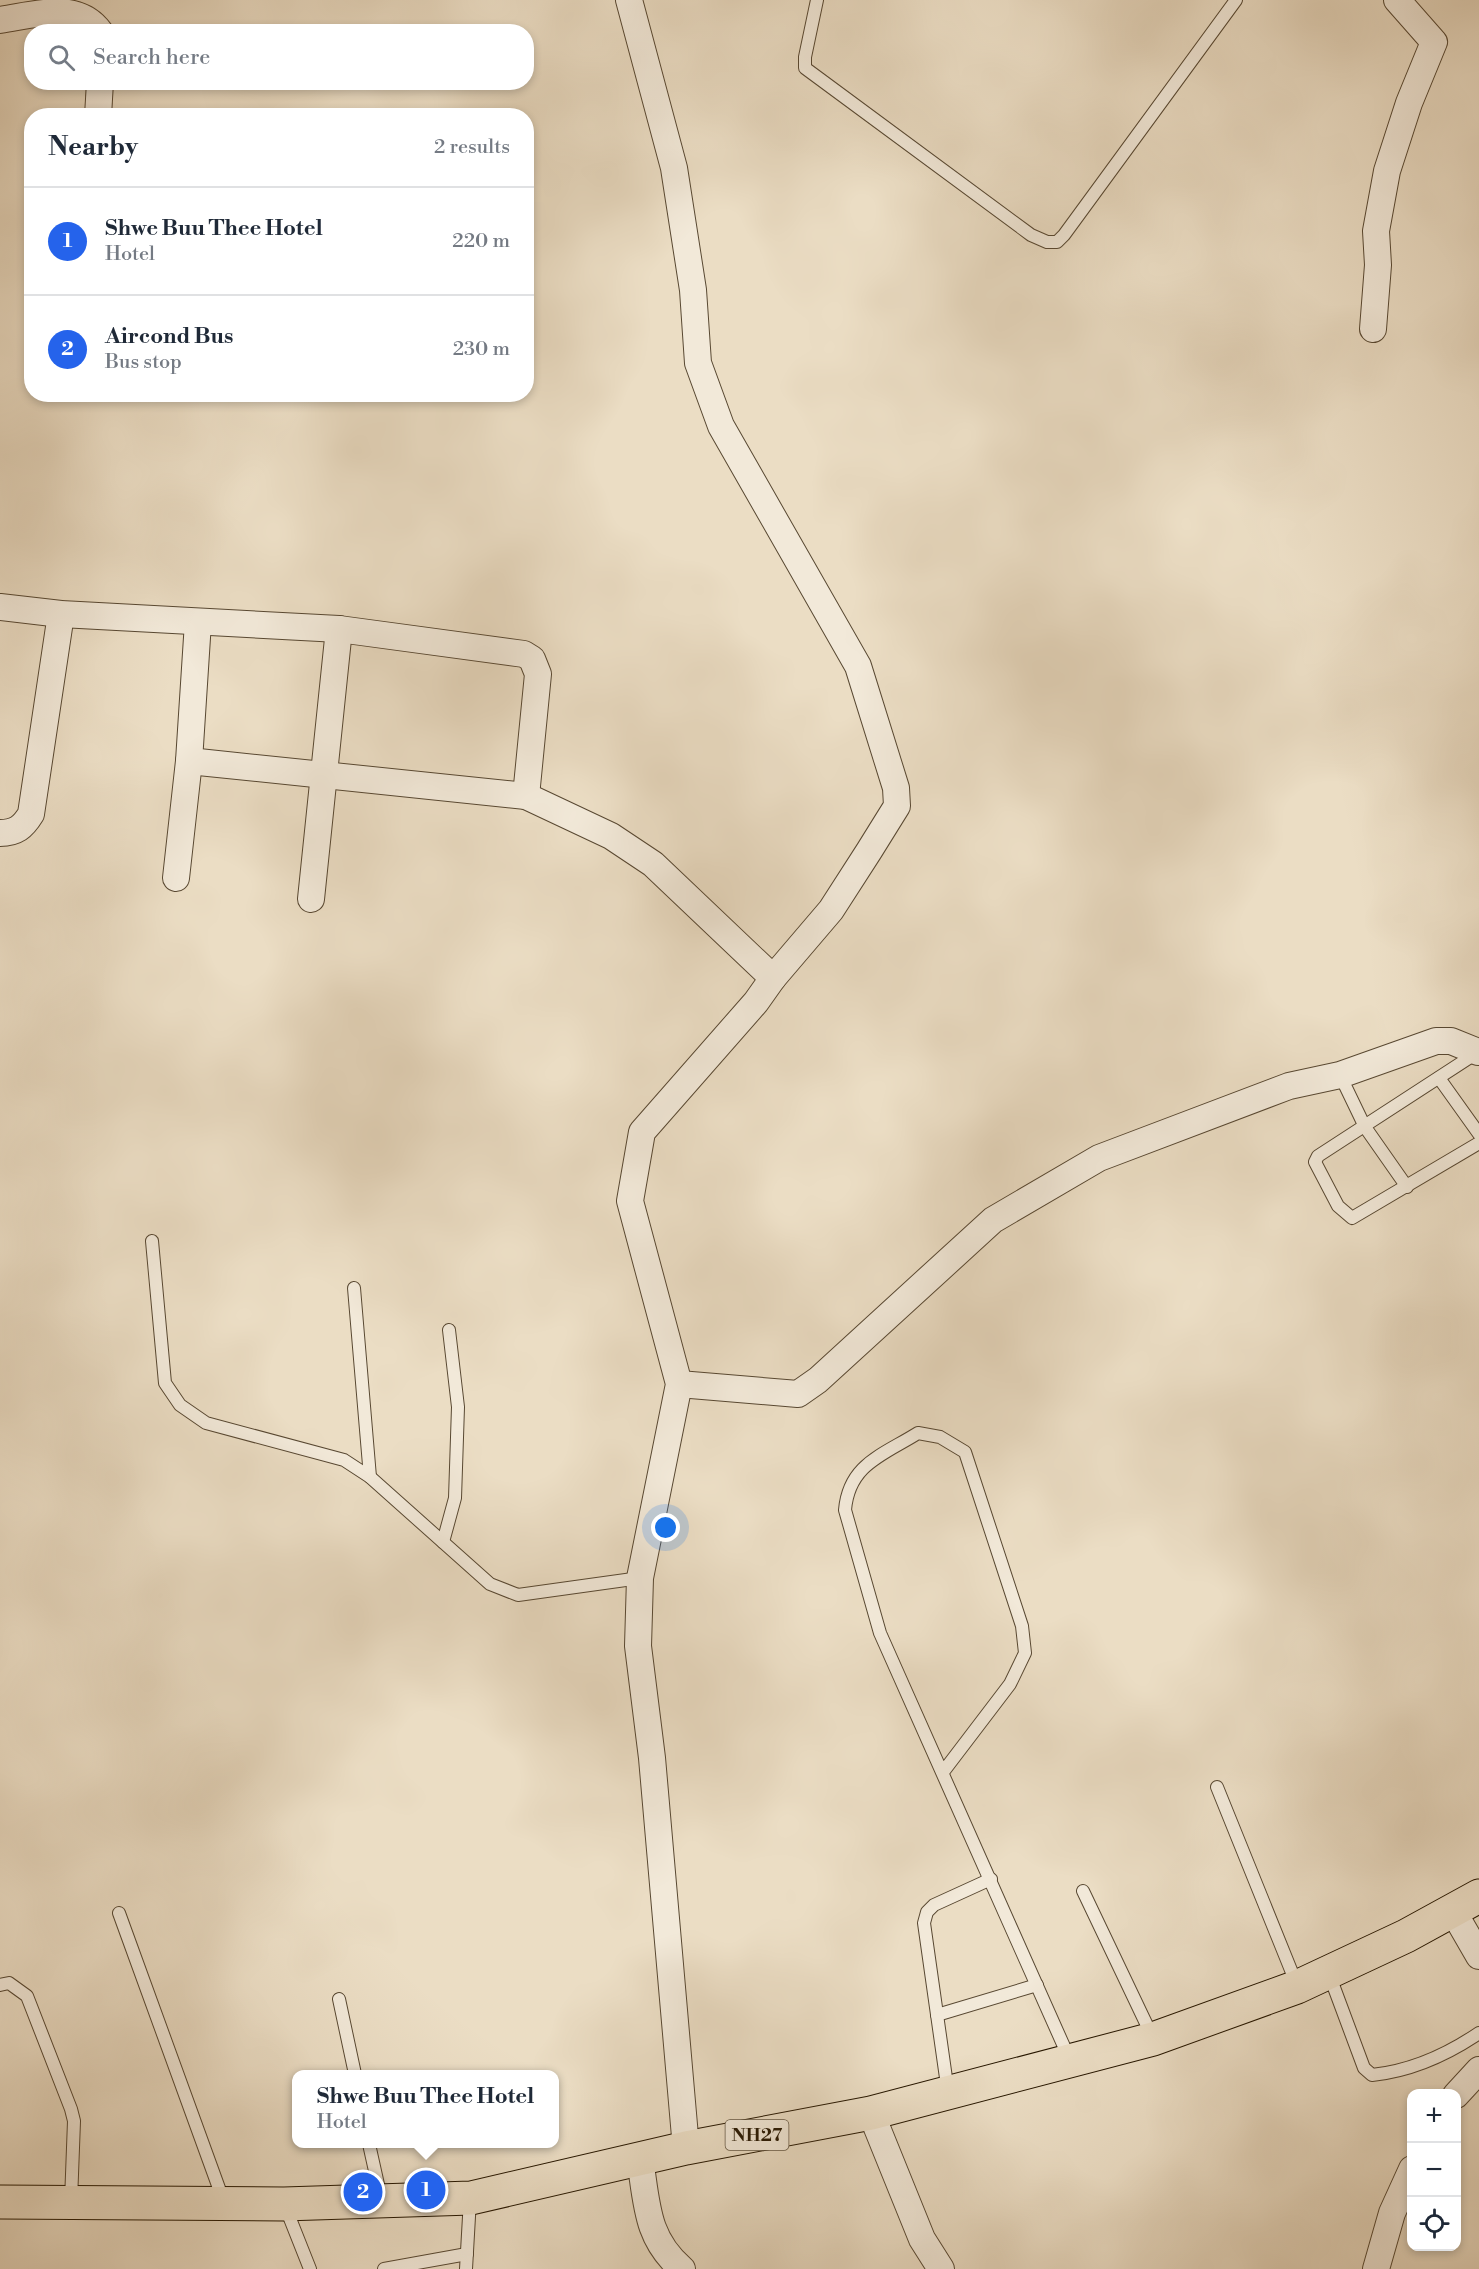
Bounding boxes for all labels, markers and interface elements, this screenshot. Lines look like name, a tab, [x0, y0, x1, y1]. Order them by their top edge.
search box	[24, 24, 534, 90]
icon: search	[45, 41, 78, 74]
text: Search here	[93, 44, 210, 71]
text: Nearby	[48, 131, 138, 163]
text: 2 results	[434, 135, 510, 160]
text: Shwe Buu Thee Hotel	[105, 215, 323, 242]
text: 1	[63, 229, 72, 254]
text: 220 m	[452, 229, 510, 254]
text: Hotel	[105, 242, 155, 267]
text: Aircond Bus	[105, 323, 233, 350]
text: 2	[61, 337, 74, 362]
text: 230 m	[453, 337, 510, 362]
text: Bus stop	[105, 350, 182, 375]
your location	[651, 1513, 680, 1542]
popup	[292, 2070, 559, 2148]
text: Shwe Buu Thee Hotel	[317, 2083, 534, 2110]
map controls	[1407, 2089, 1461, 2251]
button: +	[1407, 2089, 1461, 2143]
text: Hotel	[317, 2110, 367, 2135]
road number: NH27	[726, 2120, 789, 2150]
button: −	[1407, 2143, 1461, 2197]
pin: 1	[406, 2168, 446, 2212]
pin: 2	[344, 2170, 382, 2214]
button: locate	[1407, 2197, 1461, 2251]

